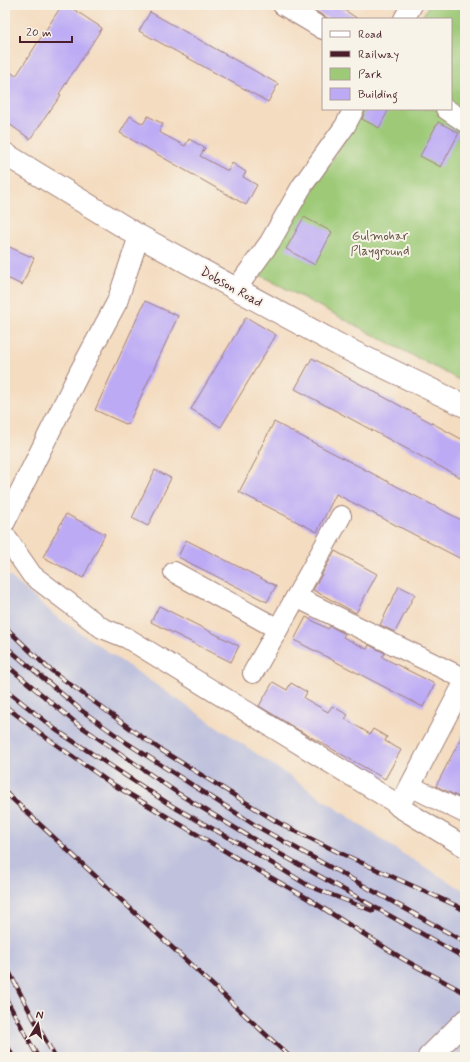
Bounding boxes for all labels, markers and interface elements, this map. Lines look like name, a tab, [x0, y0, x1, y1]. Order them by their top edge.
scale bar	[20, 18, 72, 44]
legend	[322, 18, 452, 110]
text: 20 m	[26, 25, 52, 41]
text: Road	[358, 27, 382, 43]
text: Railway	[358, 47, 400, 63]
text: Park	[358, 67, 382, 83]
text: Building	[358, 87, 398, 104]
park label: Gulmohar Playground	[351, 228, 409, 260]
street label: Dobson Road	[197, 263, 265, 311]
north arrow	[18, 1004, 58, 1044]
text: N	[35, 1008, 44, 1023]

